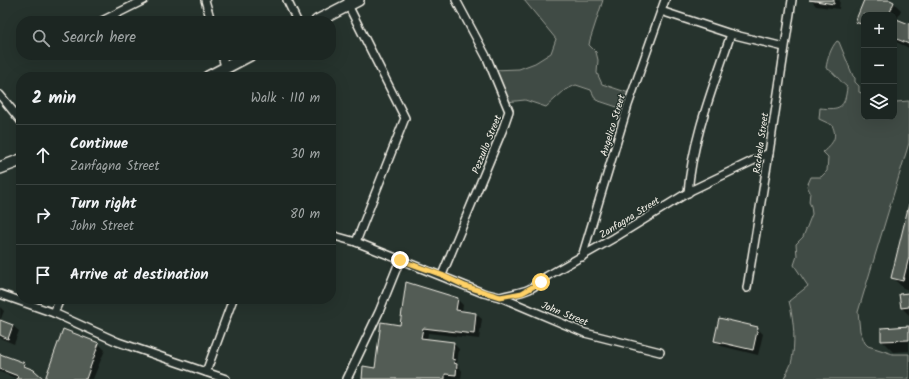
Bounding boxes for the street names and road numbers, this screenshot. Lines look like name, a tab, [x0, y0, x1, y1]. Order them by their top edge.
street label: Angelico Street	[596, 92, 630, 158]
street label: Pezzullo Street	[468, 112, 506, 176]
street label: Rachela Street	[749, 112, 773, 175]
street label: Zanfagna Street	[596, 193, 663, 243]
street label: John Street	[539, 297, 591, 331]

